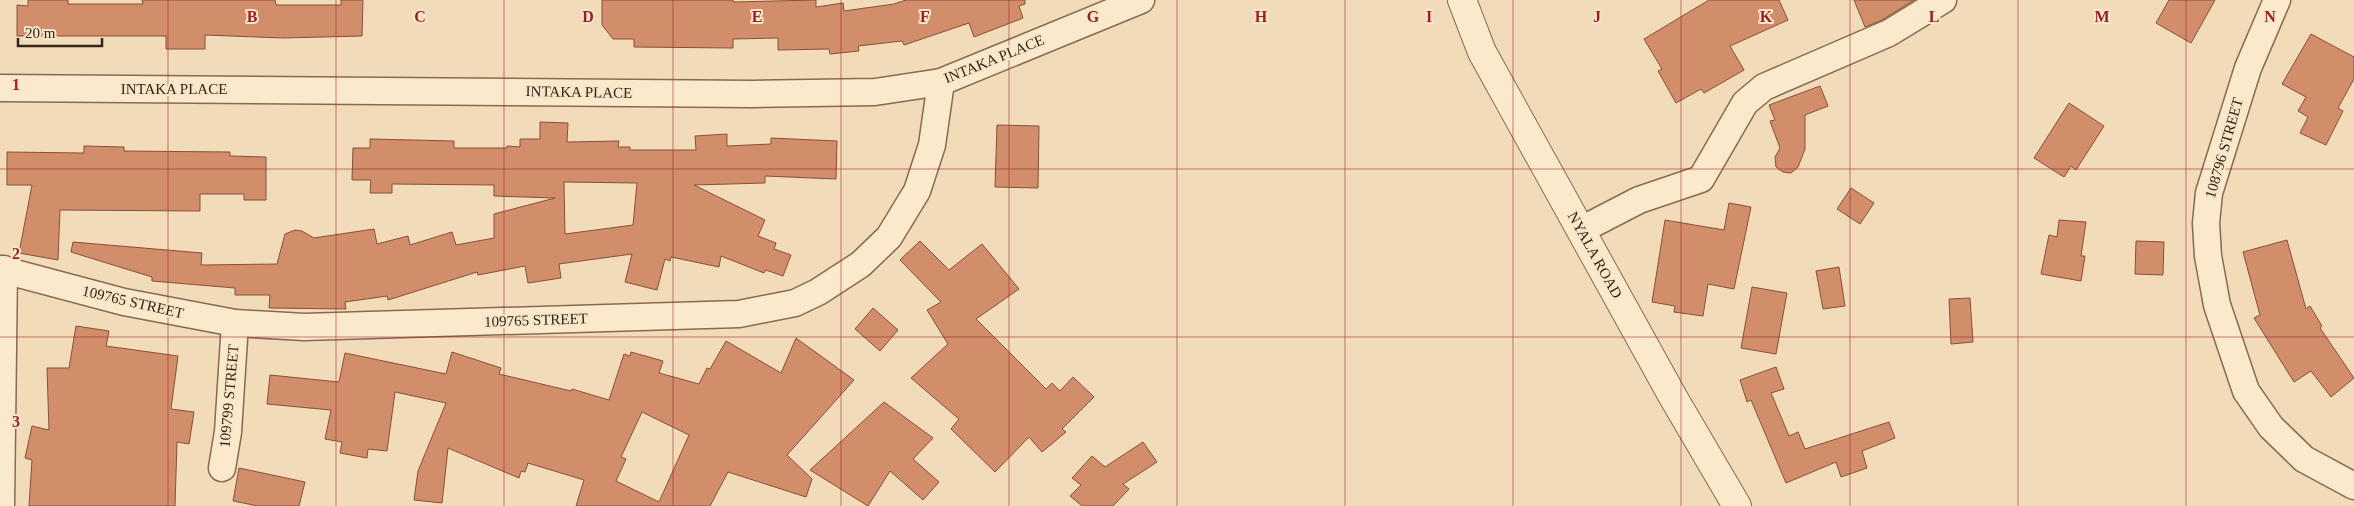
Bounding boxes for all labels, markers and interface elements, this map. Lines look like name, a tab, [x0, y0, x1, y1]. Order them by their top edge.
text: B	[247, 8, 258, 25]
text: C	[414, 8, 426, 25]
text: D	[582, 8, 594, 25]
text: E	[752, 8, 762, 25]
text: F	[920, 8, 930, 25]
text: G	[1087, 8, 1100, 25]
text: H	[1255, 8, 1268, 25]
text: I	[1426, 8, 1432, 25]
text: J	[1593, 8, 1601, 25]
text: K	[1760, 8, 1773, 25]
text: L	[1929, 8, 1939, 25]
text: M	[2094, 8, 2110, 25]
text: N	[2264, 8, 2276, 25]
scale bar	[18, 15, 101, 47]
text: 20 m	[25, 25, 56, 41]
street label: INTAKA PLACE	[942, 32, 1046, 86]
text: 1	[12, 76, 20, 93]
street label: INTAKA PLACE	[121, 81, 227, 97]
street label: INTAKA PLACE	[526, 83, 632, 101]
street label: 108796 STREET	[2202, 96, 2246, 200]
street label: NYALA ROAD	[1565, 209, 1625, 301]
text: 2	[12, 245, 20, 262]
street label: 109765 STREET	[81, 283, 185, 321]
street label: 109765 STREET	[484, 310, 588, 330]
street label: 109799 STREET	[217, 344, 241, 448]
text: 3	[12, 413, 20, 430]

